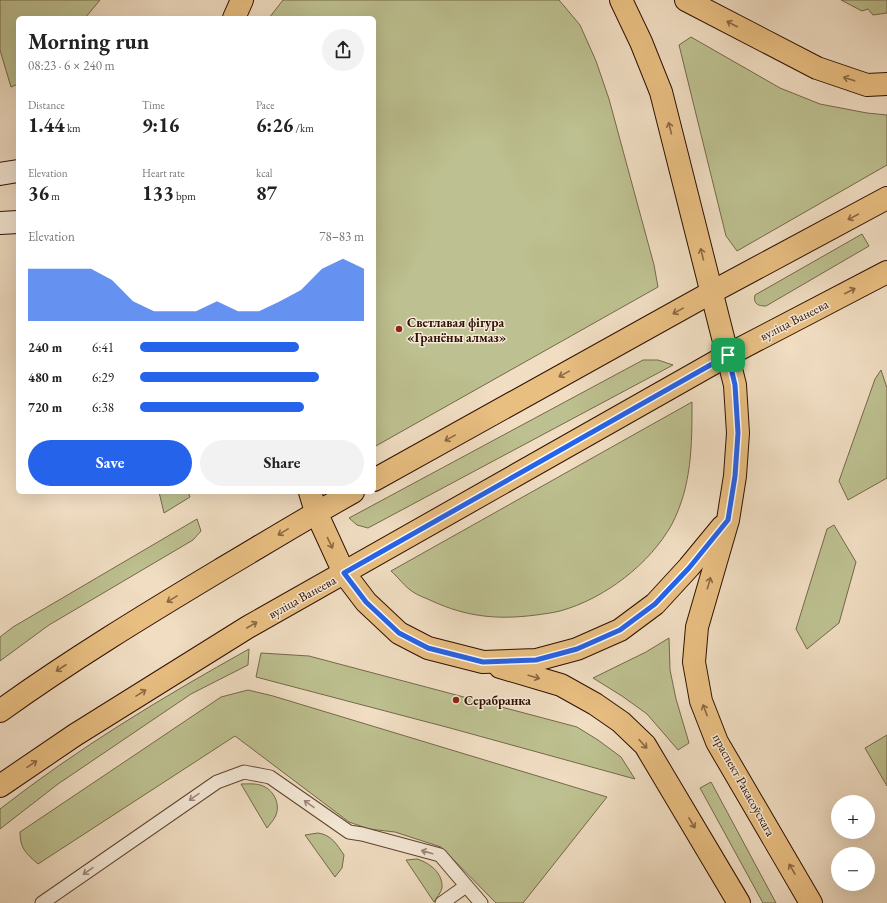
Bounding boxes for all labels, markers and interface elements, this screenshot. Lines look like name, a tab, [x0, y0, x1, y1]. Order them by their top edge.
one-way arrow	[726, 19, 738, 27]
text: Morning run	[28, 27, 149, 56]
button: share	[322, 29, 364, 71]
text: 08:23 · 6 × 240 m	[28, 57, 115, 74]
one-way arrow	[843, 75, 856, 82]
text: Distance	[28, 98, 65, 112]
text: Time	[142, 98, 165, 112]
text: Pace	[256, 98, 274, 112]
text: 1.44	[28, 112, 65, 138]
text: 9:16	[142, 112, 179, 138]
text: 6:26	[256, 112, 293, 138]
text: km	[65, 121, 81, 135]
text: /km	[293, 121, 314, 135]
one-way arrow	[665, 122, 673, 135]
text: Elevation	[28, 166, 68, 180]
text: Heart rate	[142, 166, 185, 180]
text: kcal	[256, 166, 273, 180]
text: 36	[28, 180, 49, 206]
text: 133	[142, 180, 174, 206]
text: 87	[256, 180, 277, 206]
text: m	[49, 189, 60, 203]
text: bpm	[174, 189, 196, 203]
one-way arrow	[847, 213, 859, 221]
text: Elevation	[28, 228, 75, 245]
text: 78–83 m	[319, 228, 364, 245]
one-way arrow	[698, 248, 705, 261]
one-way arrow	[843, 287, 855, 295]
street label: вуліца Ванеева	[757, 295, 832, 345]
one-way arrow	[672, 308, 684, 316]
place label: Светлавая фігура «Гранёны алмаз»	[407, 314, 506, 346]
marker: Светлавая фігура «Гранёны алмаз»	[394, 324, 404, 334]
pin	[711, 338, 745, 372]
text: 240 m	[28, 339, 62, 356]
text: 6:41	[92, 339, 114, 356]
icon: arrive	[717, 344, 739, 366]
text: 480 m	[28, 369, 62, 386]
text: 6:29	[92, 369, 114, 386]
one-way arrow	[558, 371, 570, 379]
text: 720 m	[28, 399, 62, 416]
text: 6:38	[92, 399, 114, 416]
one-way arrow	[445, 434, 457, 442]
button: Save	[28, 440, 192, 486]
button: Share	[200, 440, 364, 486]
one-way arrow	[277, 529, 289, 537]
one-way arrow	[327, 536, 335, 548]
street label: вуліца Ванеева	[265, 571, 340, 623]
one-way arrow	[706, 577, 714, 590]
one-way arrow	[166, 596, 178, 604]
one-way arrow	[246, 621, 258, 628]
one-way arrow	[56, 664, 67, 673]
one-way arrow	[527, 674, 540, 681]
one-way arrow	[135, 689, 146, 697]
place label: Серабранка	[464, 692, 531, 709]
marker: Серабранка	[451, 695, 461, 705]
one-way arrow	[700, 704, 708, 716]
street label: праспект Ракасоўскага	[709, 731, 780, 840]
one-way arrow	[638, 739, 648, 749]
one-way arrow	[26, 760, 37, 768]
one-way arrow	[189, 793, 200, 801]
map controls	[831, 795, 875, 891]
button: +	[831, 795, 875, 839]
one-way arrow	[304, 800, 315, 808]
one-way arrow	[688, 817, 696, 829]
one-way arrow	[421, 847, 434, 855]
button: −	[831, 847, 875, 891]
one-way arrow	[787, 863, 795, 875]
one-way arrow	[82, 867, 93, 875]

